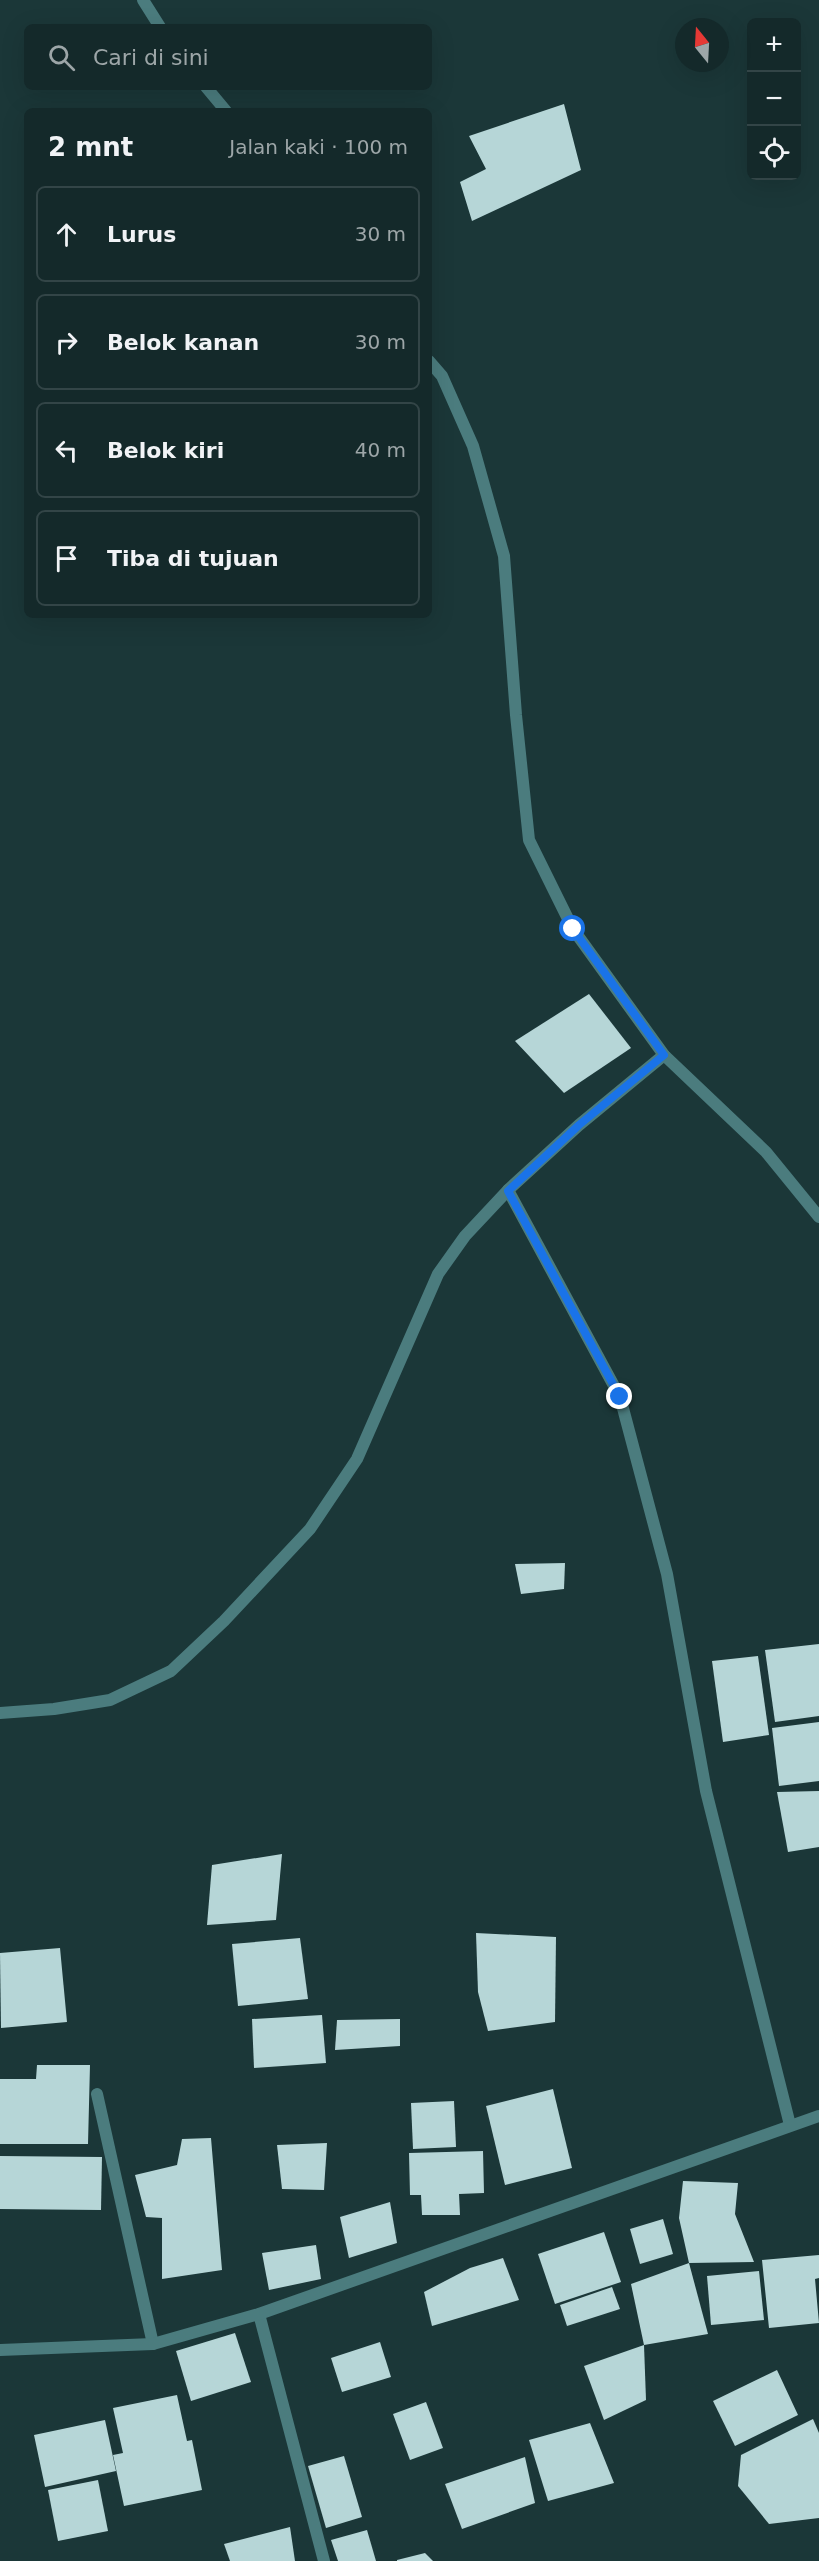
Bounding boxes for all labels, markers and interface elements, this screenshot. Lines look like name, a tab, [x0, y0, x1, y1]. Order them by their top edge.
north arrow	[675, 18, 729, 72]
map controls	[747, 18, 801, 180]
button: +	[747, 18, 801, 72]
search box	[24, 24, 432, 90]
icon: search	[45, 41, 78, 74]
text: Cari di sini	[93, 45, 209, 70]
button: −	[747, 72, 801, 126]
button: locate	[747, 126, 801, 180]
text: 2 mnt	[48, 132, 133, 162]
text: Jalan kaki · 100 m	[229, 135, 408, 159]
icon: ahead	[50, 218, 83, 251]
text: Lurus	[107, 222, 176, 247]
text: 30 m	[355, 222, 406, 246]
icon: right	[50, 326, 83, 359]
text: Belok kanan	[107, 330, 259, 355]
text: 30 m	[355, 330, 406, 354]
icon: left	[50, 434, 83, 467]
text: Belok kiri	[107, 438, 224, 463]
text: 40 m	[355, 438, 406, 462]
icon: arrive	[50, 542, 83, 575]
text: Tiba di tujuan	[107, 546, 279, 571]
route start	[559, 915, 585, 941]
route end	[606, 1383, 632, 1409]

